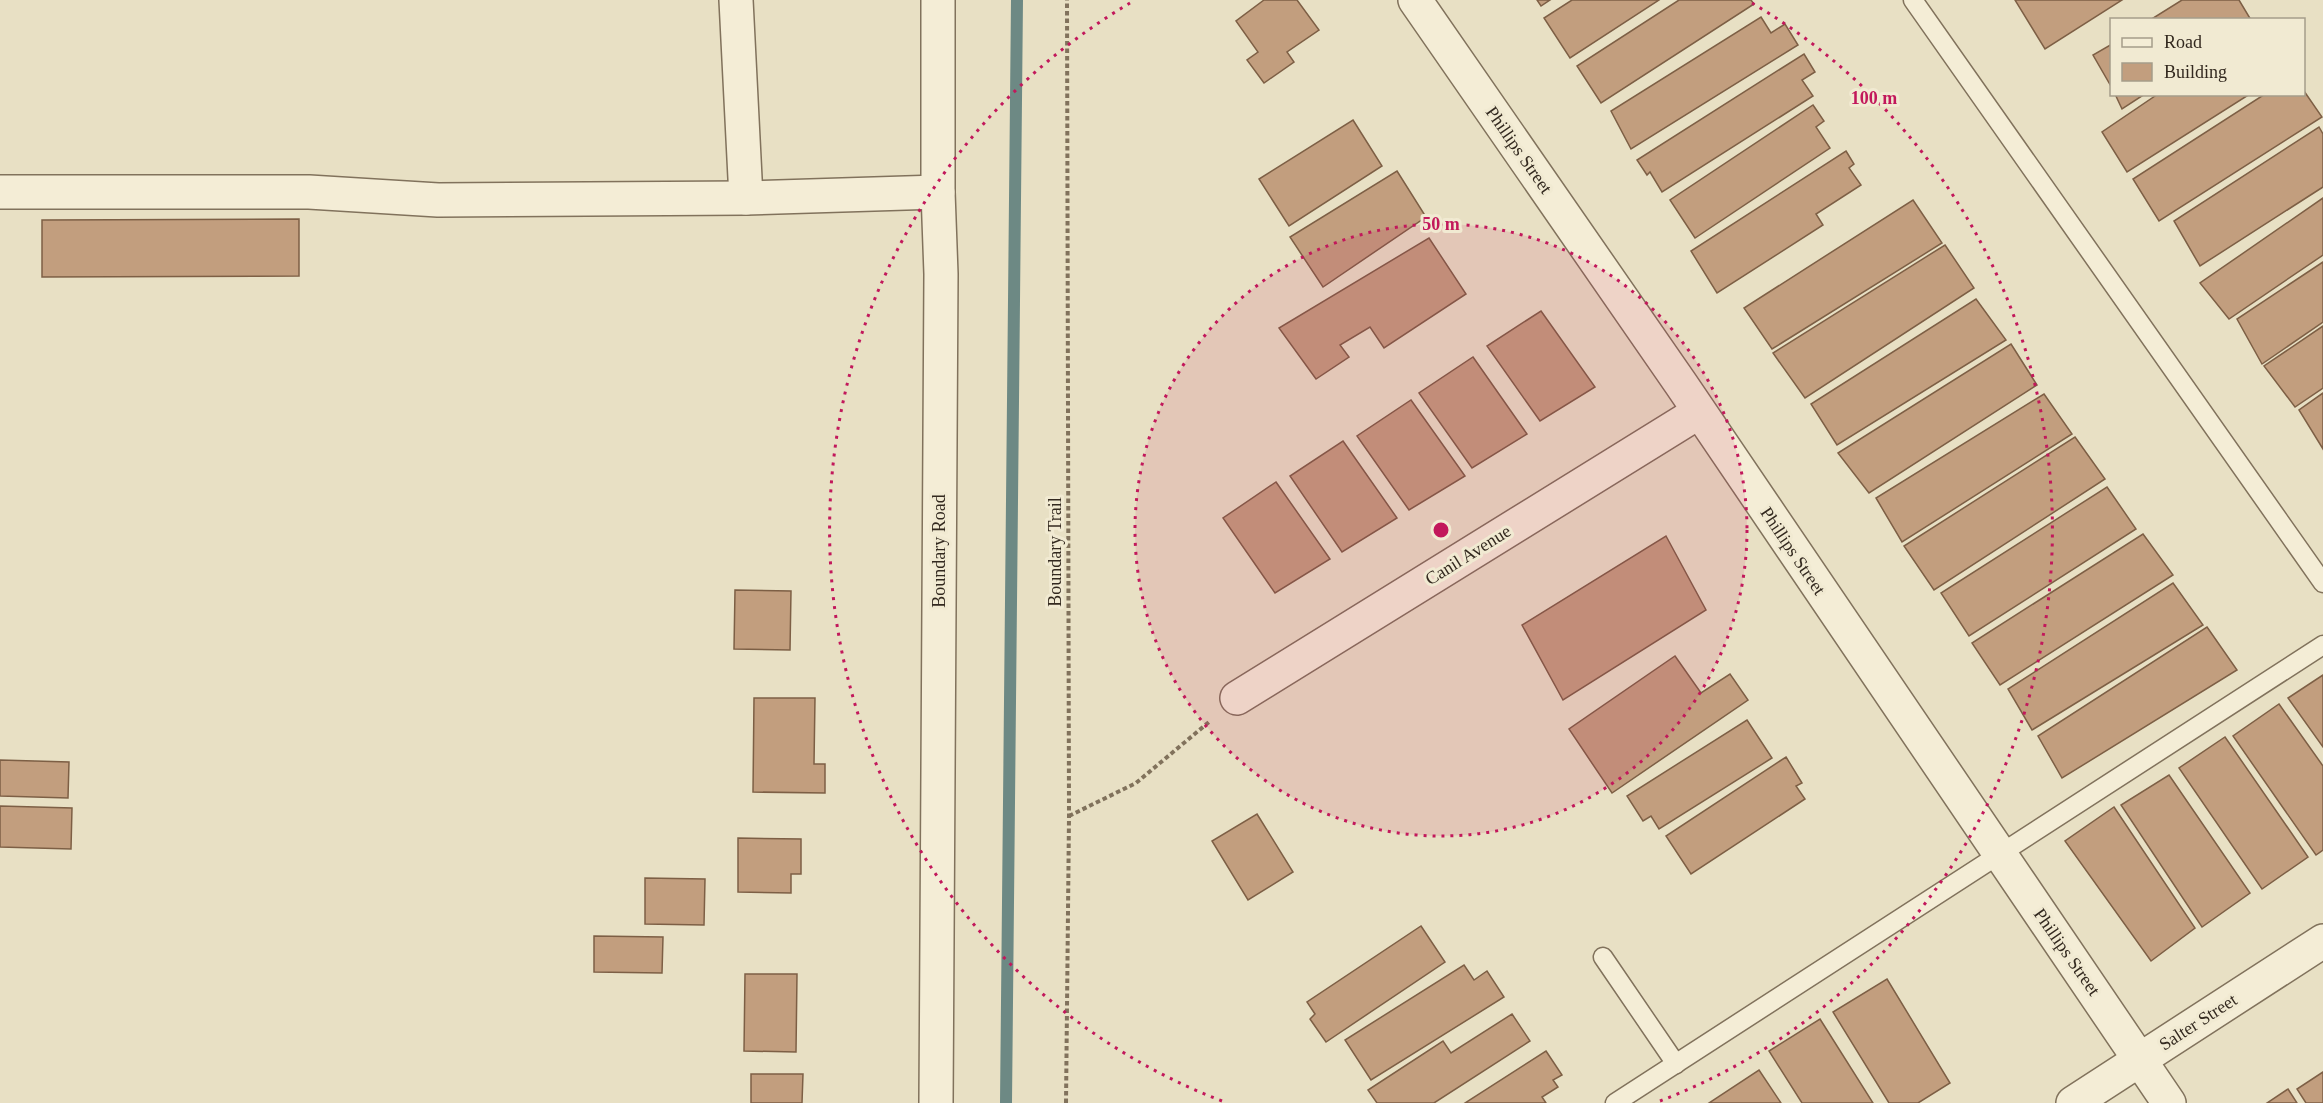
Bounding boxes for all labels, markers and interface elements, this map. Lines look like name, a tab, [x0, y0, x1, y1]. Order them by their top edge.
legend	[2110, 18, 2305, 96]
text: Road	[2164, 32, 2202, 52]
text: Building	[2164, 62, 2227, 82]
text: 100 m	[1851, 88, 1897, 108]
street label: Phillips Street	[1482, 103, 1556, 197]
text: 50 m	[1422, 214, 1460, 234]
street label: Boundary Road	[929, 494, 949, 608]
street label: Boundary Trail	[1045, 497, 1065, 607]
street label: Phillips Street	[1756, 503, 1830, 599]
centre of rings	[1431, 520, 1451, 540]
street label: Canil Avenue	[1422, 521, 1514, 589]
street label: Phillips Street	[2030, 905, 2104, 999]
street label: Salter Street	[2155, 990, 2241, 1054]

